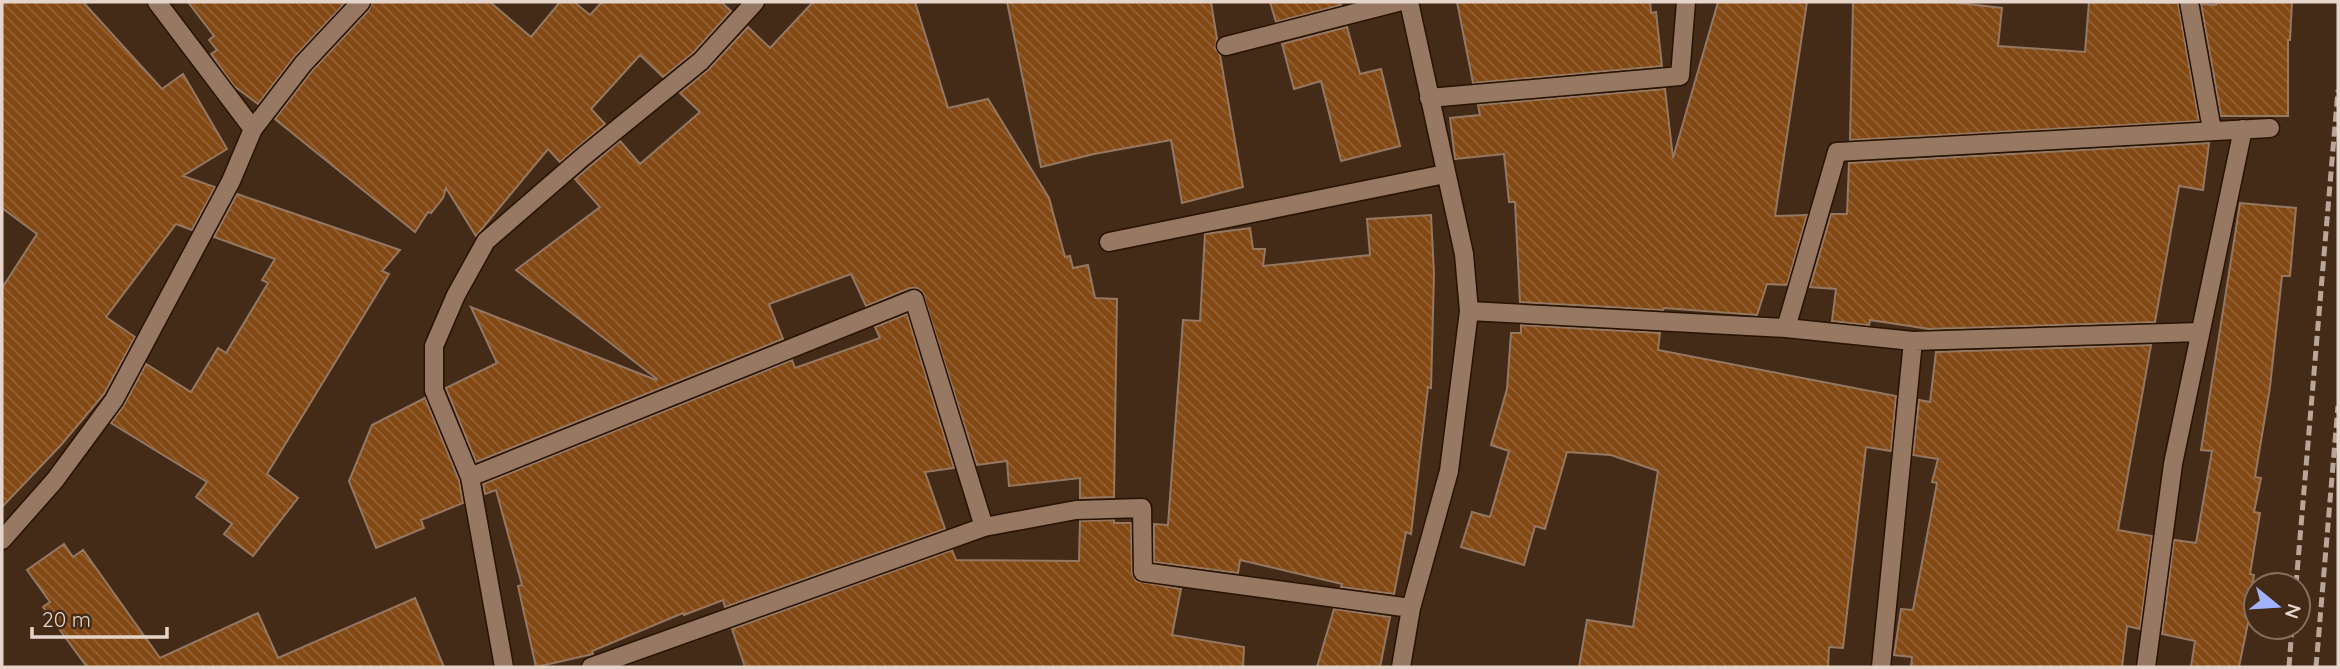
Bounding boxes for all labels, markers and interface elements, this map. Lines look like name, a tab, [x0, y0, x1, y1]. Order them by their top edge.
north arrow	[2242, 571, 2312, 641]
scale bar	[32, 596, 166, 640]
text: N	[2280, 601, 2307, 622]
text: 20 m	[42, 606, 91, 632]

